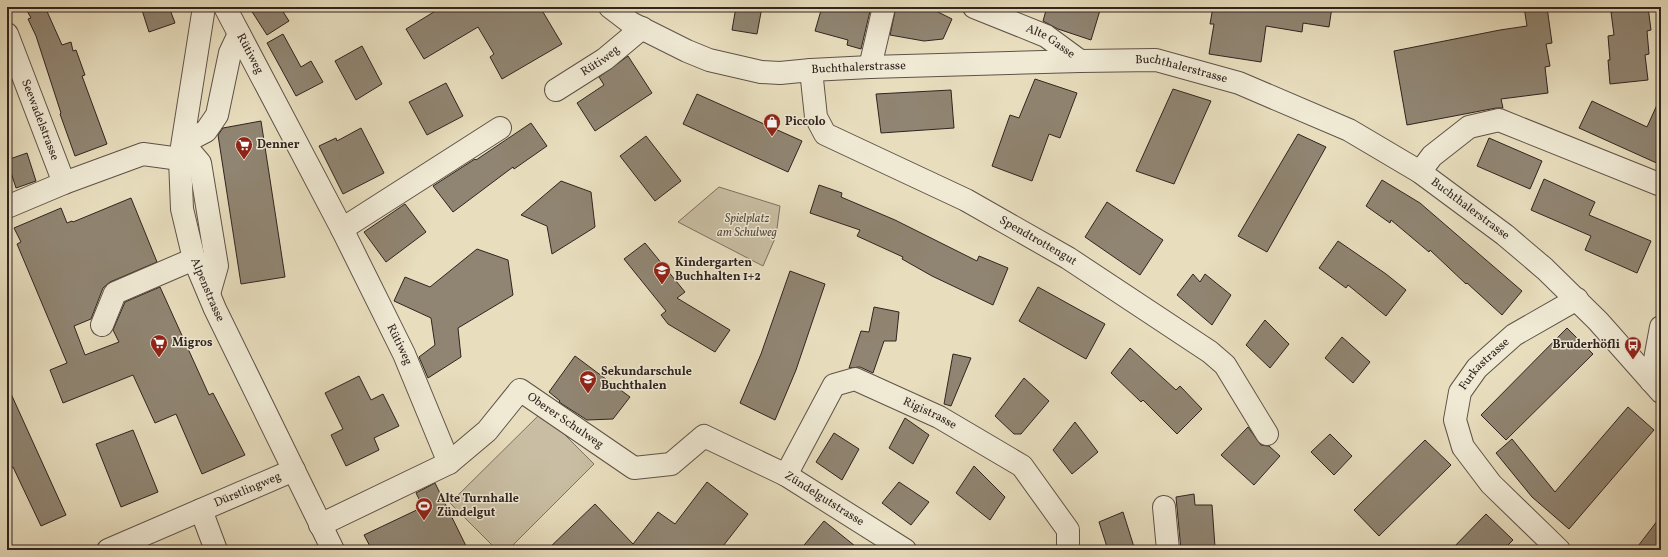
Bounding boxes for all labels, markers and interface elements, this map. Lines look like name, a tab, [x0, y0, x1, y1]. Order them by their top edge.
street label: Alte Gasse	[1023, 21, 1078, 63]
street label: Rütiweg	[232, 31, 267, 77]
street label: Rütiweg	[578, 42, 623, 80]
street label: Buchthalerstrasse	[1135, 52, 1230, 87]
street label: Buchthalerstrasse	[811, 58, 906, 78]
street label: Seewadelstrasse	[17, 77, 63, 163]
shop icon: Piccolo	[762, 112, 782, 137]
place label: Piccolo	[785, 114, 826, 130]
supermarket icon: Denner	[234, 135, 254, 160]
place label: Denner	[257, 137, 300, 153]
street label: Buchthalerstrasse	[1427, 175, 1513, 244]
park label: Spielplatz am Schulweg	[717, 211, 777, 241]
street label: Spendtrottengut	[996, 212, 1080, 270]
place label: Kindergarten Buchhalten 1+2	[675, 255, 761, 285]
street label: Alpenstrasse	[186, 256, 228, 325]
school or university icon: Kindergarten Buchhalten 1+2	[652, 260, 672, 285]
street label: Rütiweg	[382, 321, 416, 368]
supermarket icon: Migros	[149, 333, 169, 358]
street label: Furkastrasse	[1456, 334, 1513, 394]
place label: Migros	[172, 335, 213, 351]
bus stop icon: Bruderhöfli	[1623, 335, 1643, 360]
place label: Bruderhöfli	[1552, 337, 1620, 353]
place label: Sekundarschule Buchthalen	[601, 364, 692, 394]
school or university icon: Sekundarschule Buchthalen	[578, 369, 598, 394]
street label: Oberer Schulweg	[524, 389, 606, 453]
street label: Rigistrasse	[900, 394, 960, 434]
street label: Dürstlingweg	[212, 468, 284, 511]
street label: Zündelgutstrasse	[781, 468, 867, 530]
place label: Alte Turnhalle Zündelgut	[437, 491, 519, 521]
sports icon: Alte Turnhalle Zündelgut	[414, 496, 434, 521]

